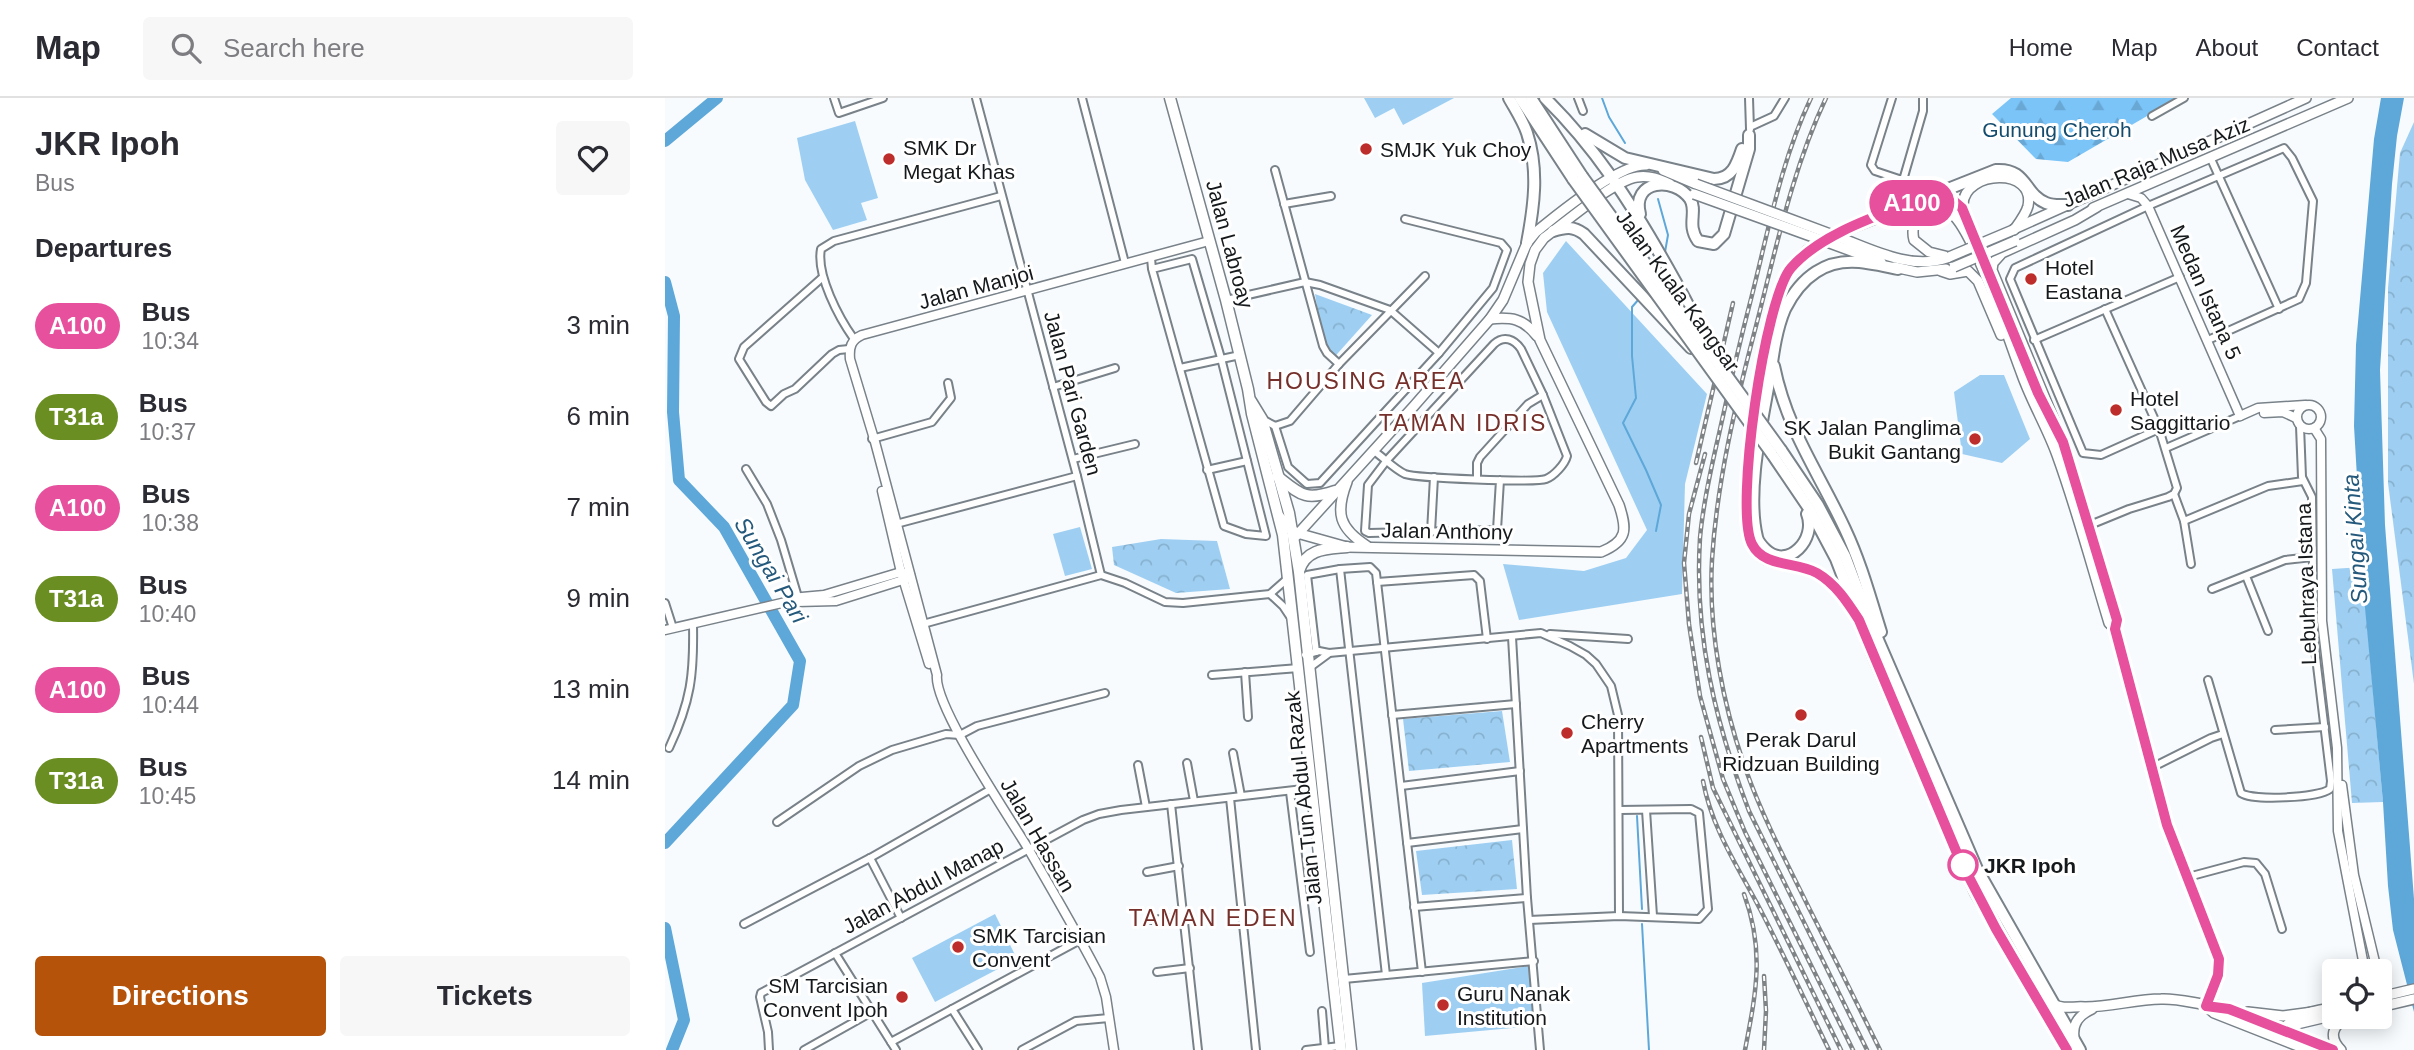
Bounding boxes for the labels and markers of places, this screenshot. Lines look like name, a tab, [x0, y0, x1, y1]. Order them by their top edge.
place label: SMK Dr Megat Khas	[903, 136, 1015, 183]
place label: SMJK Yuk Choy	[1380, 138, 1532, 161]
marker: SMJK Yuk Choy	[1358, 141, 1374, 157]
marker: SMK Dr Megat Khas	[881, 151, 897, 167]
place label: Hotel Eastana	[2045, 256, 2122, 303]
marker: Hotel Eastana	[2023, 271, 2039, 287]
place label: Hotel Saggittario	[2130, 387, 2230, 434]
marker: Hotel Saggittario	[2108, 402, 2124, 418]
place label: SK Jalan Panglima Bukit Gantang	[1784, 416, 1961, 463]
marker: SK Jalan Panglima Bukit Gantang	[1967, 431, 1983, 447]
marker: Perak Darul Ridzuan Building	[1793, 707, 1809, 723]
place label: Cherry Apartments	[1581, 710, 1688, 757]
marker: Cherry Apartments	[1559, 725, 1575, 741]
place label: Perak Darul Ridzuan Building	[1722, 728, 1880, 775]
marker: JKR Ipoh	[1948, 850, 1978, 880]
place label: JKR Ipoh	[1984, 854, 2076, 877]
place label: SMK Tarcisian Convent	[972, 924, 1106, 971]
marker: SMK Tarcisian Convent	[950, 939, 966, 955]
place label: SM Tarcisian Convent Ipoh	[763, 974, 888, 1021]
place label: Guru Nanak Institution	[1457, 982, 1571, 1029]
marker: SM Tarcisian Convent Ipoh	[894, 989, 910, 1005]
marker: Guru Nanak Institution	[1435, 997, 1451, 1013]

